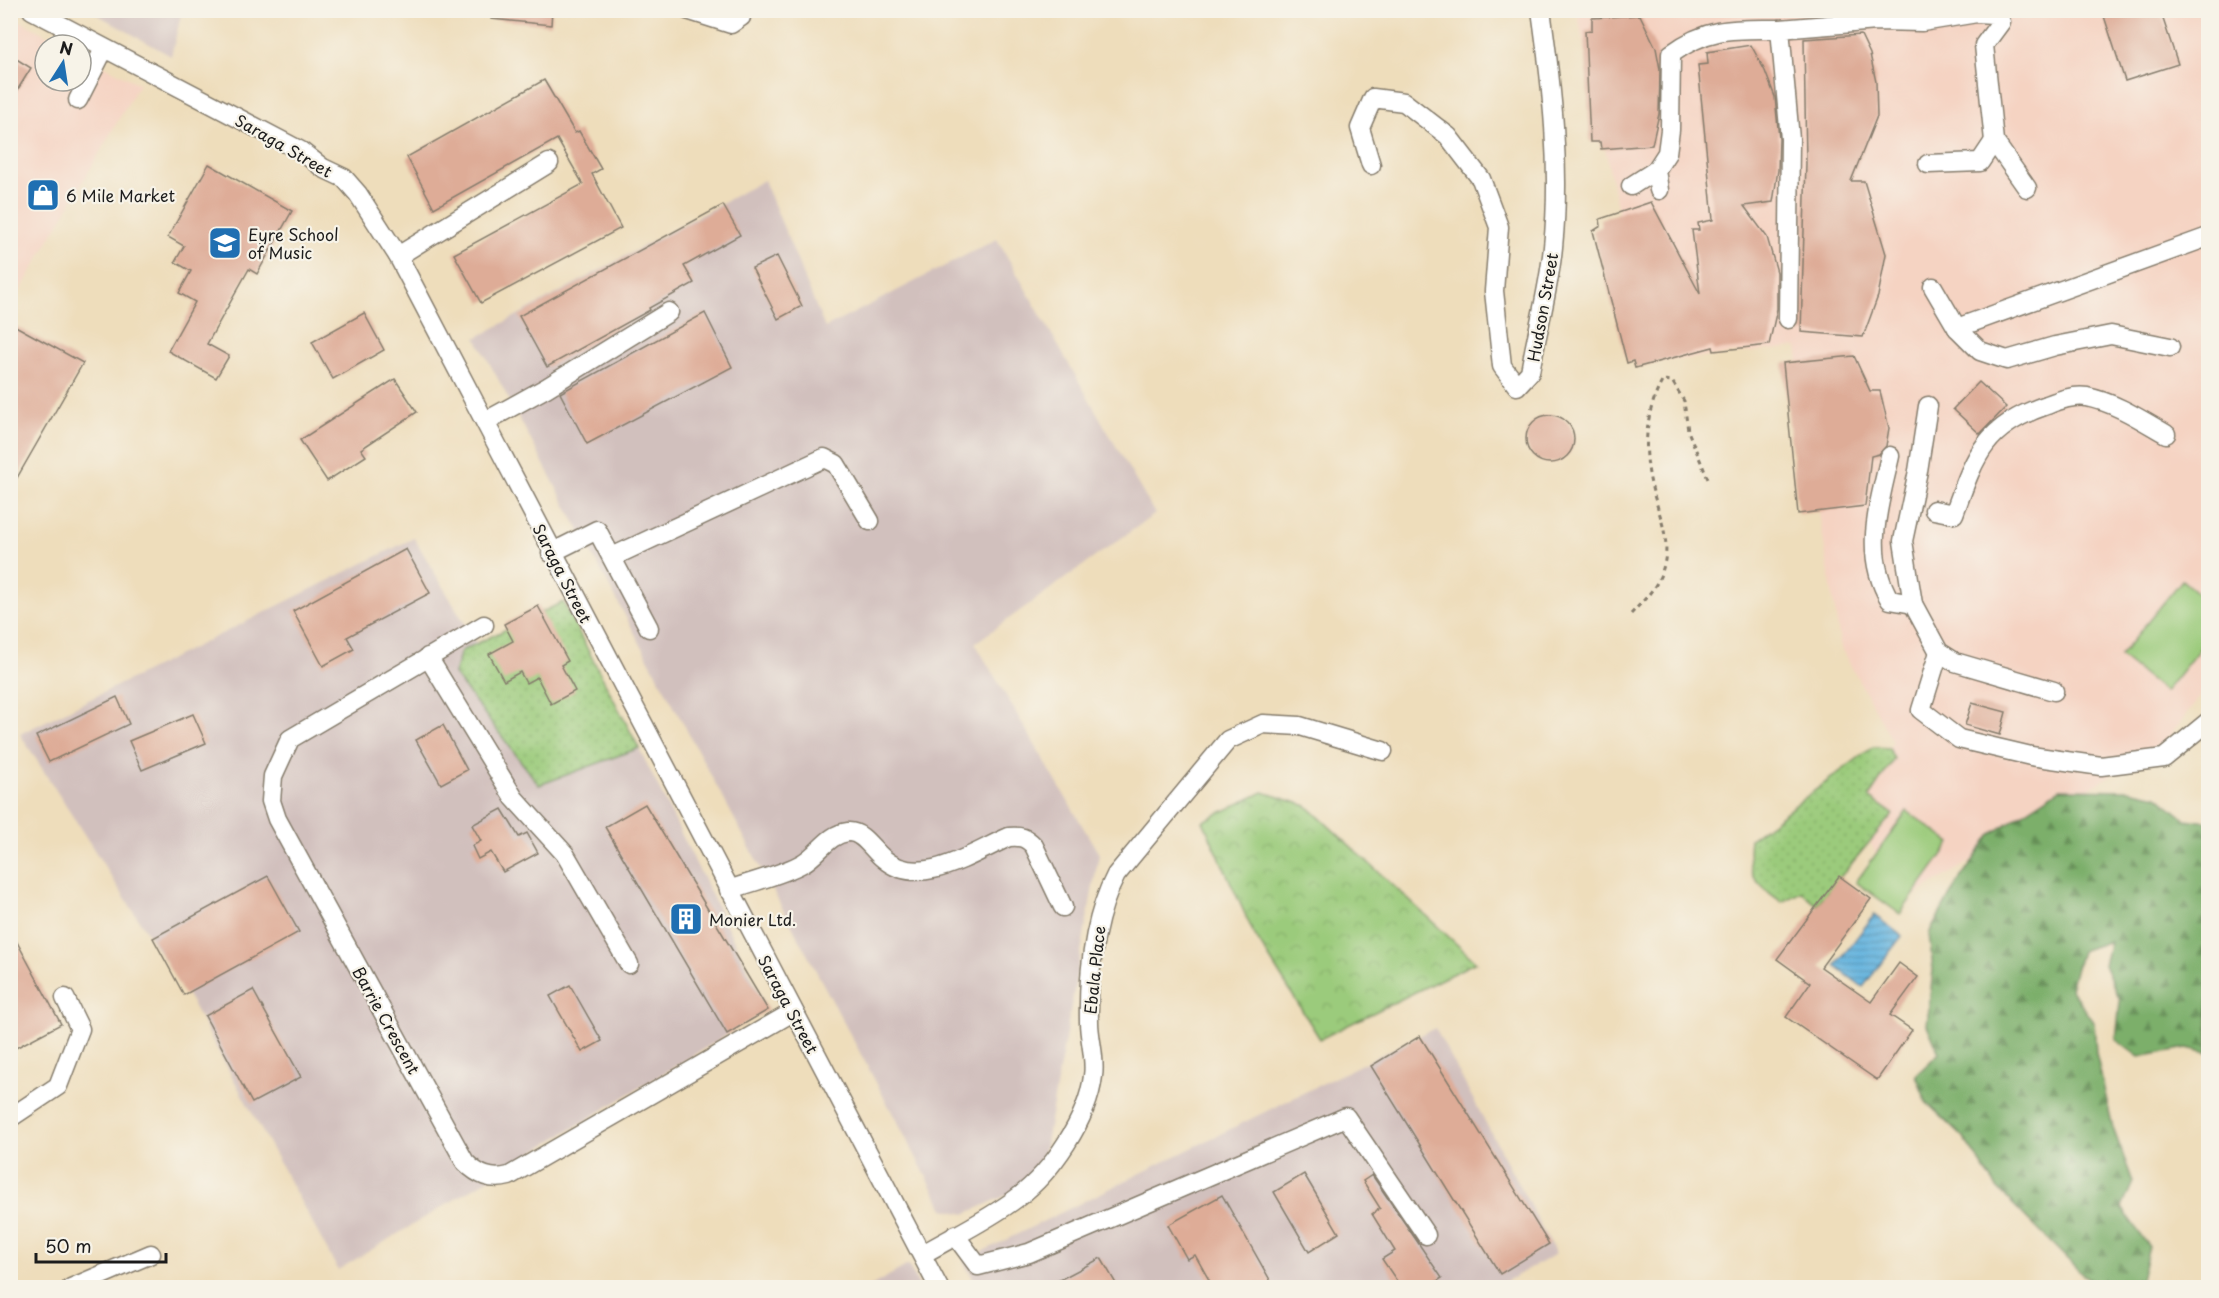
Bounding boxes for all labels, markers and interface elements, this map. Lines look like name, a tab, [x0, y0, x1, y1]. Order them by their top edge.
north arrow	[33, 33, 93, 93]
text: N	[58, 34, 75, 60]
street label: Saraga Street	[231, 107, 337, 183]
shop icon: 6 Mile Market	[25, 177, 61, 213]
place label: 6 Mile Market	[66, 183, 176, 207]
place label: Eyre School of Music	[248, 222, 339, 264]
school or university icon: Eyre School of Music	[207, 225, 243, 261]
street label: Hudson Street	[1521, 250, 1563, 363]
street label: Saraga Street	[528, 519, 599, 627]
building icon: Monier Ltd.	[668, 901, 704, 937]
place label: Monier Ltd.	[709, 907, 796, 931]
street label: Ebala Place	[1077, 925, 1111, 1015]
street label: Saraga Street	[753, 950, 825, 1058]
street label: Barrie Crescent	[347, 962, 427, 1079]
scale bar	[36, 1226, 166, 1264]
text: 50 m	[45, 1232, 92, 1259]

